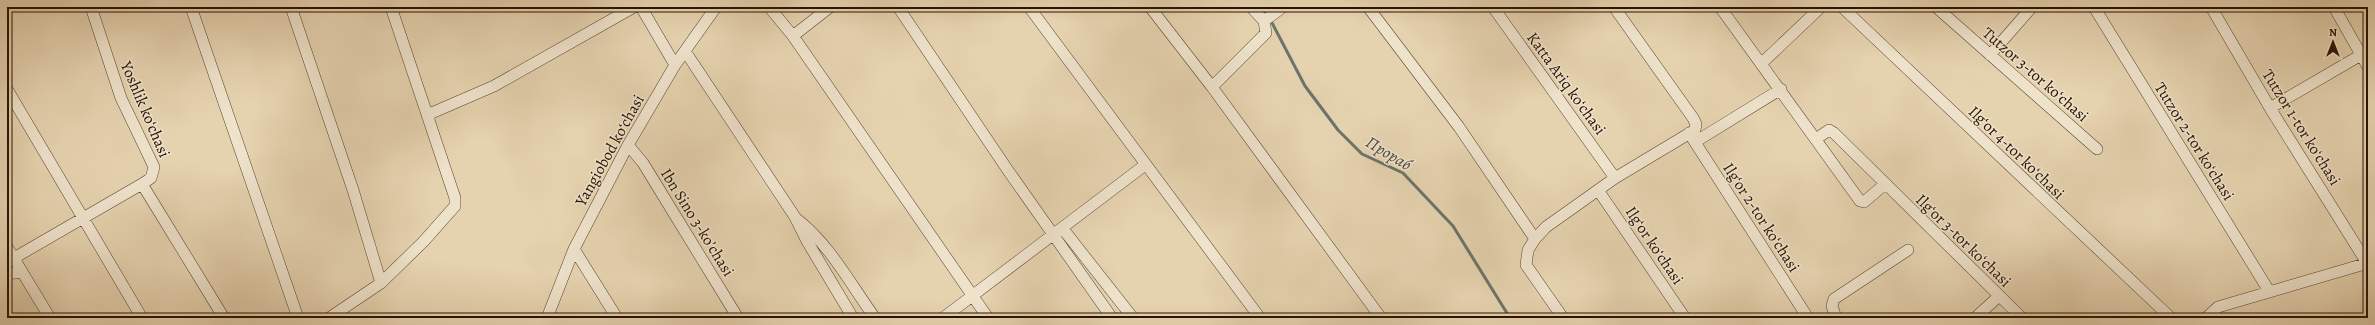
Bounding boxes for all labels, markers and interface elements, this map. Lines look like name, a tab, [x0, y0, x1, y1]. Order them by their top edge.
street label: Tutzor 3-tor koʻchasi	[1977, 22, 2093, 127]
north arrow	[2313, 22, 2353, 62]
text: N	[2329, 25, 2337, 40]
street label: Katta Ariq koʻchasi	[1522, 28, 1611, 139]
street label: Yoshlik koʻchasi	[115, 57, 175, 161]
street label: Tutzor 1-tor koʻchasi	[2257, 65, 2346, 190]
street label: Tutzor 2-tor koʻchasi	[2149, 78, 2239, 205]
street label: Yangiobod koʻchasi	[570, 91, 650, 211]
street label: Ilgʻor 4-tor koʻchasi	[1963, 101, 2069, 204]
water label: Прораб	[1361, 131, 1418, 177]
street label: Ilgʻor 2-tor koʻchasi	[1718, 159, 1805, 276]
street label: Ibn Sino 3-koʼchasi	[655, 164, 739, 281]
street label: Ilgʻor 3-tor koʻchasi	[1911, 189, 2016, 292]
street label: Ilgʻor koʻchasi	[1620, 202, 1688, 289]

